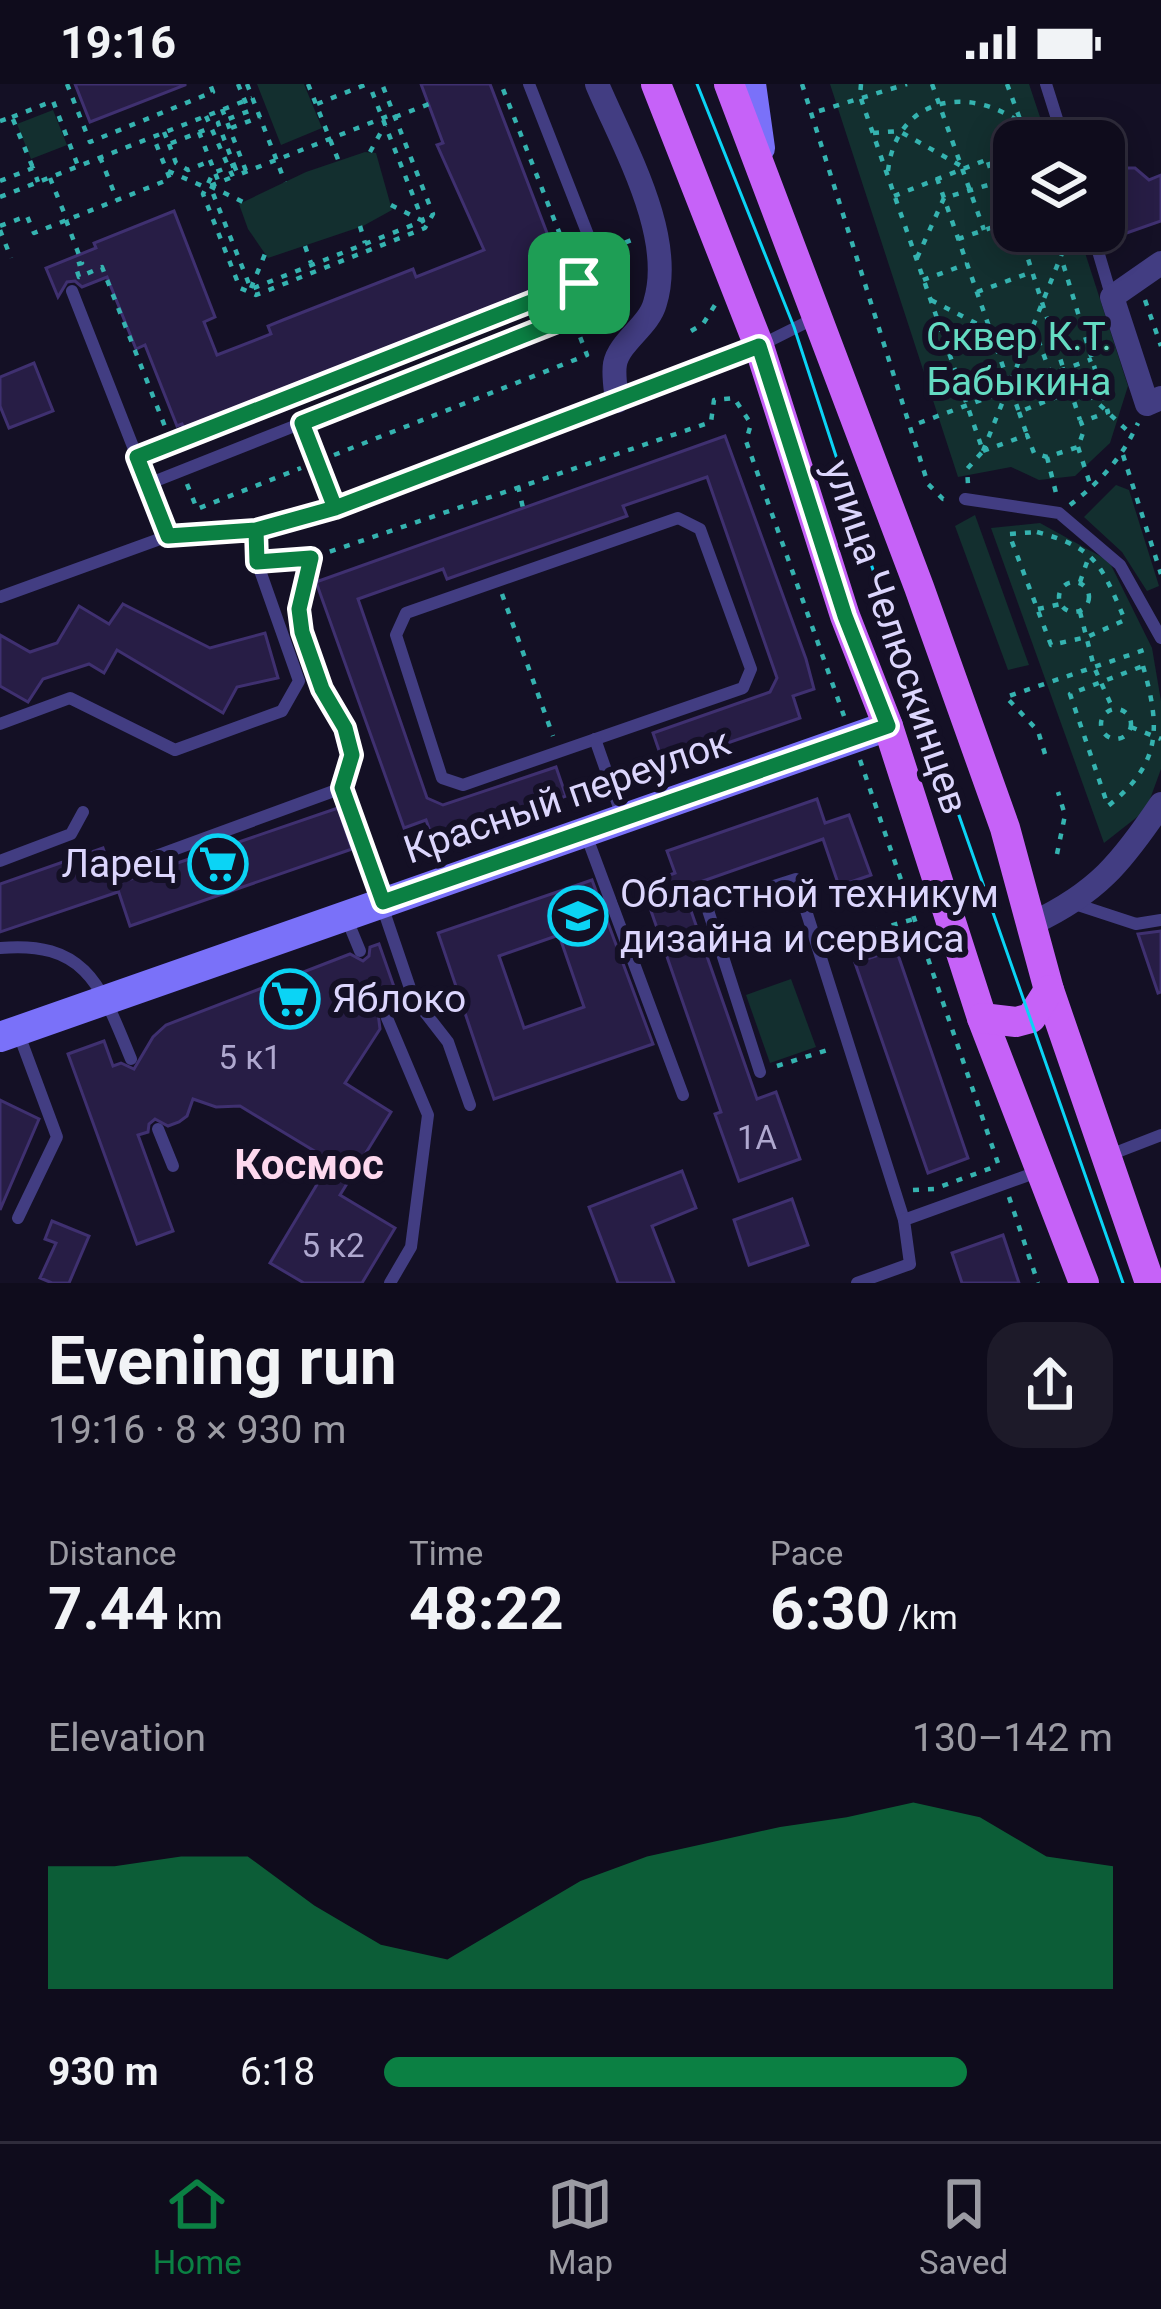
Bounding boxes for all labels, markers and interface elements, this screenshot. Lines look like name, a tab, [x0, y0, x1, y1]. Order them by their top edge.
text: 19:16	[60, 16, 176, 69]
map controls	[993, 120, 1125, 252]
button: layers	[993, 120, 1125, 252]
pin	[528, 232, 630, 334]
icon: arrive	[546, 250, 612, 316]
park label: Сквер К.Т. Бабыкина	[926, 314, 1112, 405]
street label: улица Челюскинцев	[814, 454, 978, 820]
street label: Красный переулок	[398, 719, 736, 873]
supermarket icon: Ларец	[187, 833, 249, 895]
place label: Ларец	[61, 841, 176, 887]
place label: Областной техникум дизайна и сервиса	[620, 871, 999, 962]
school or university icon: Областной техникум дизайна и сервиса	[547, 885, 609, 947]
supermarket icon: Яблоко	[259, 968, 321, 1030]
place label: Яблоко	[332, 976, 466, 1022]
house number: 5 к1	[218, 1038, 282, 1077]
house number: 1А	[737, 1118, 778, 1157]
district label: Космос	[234, 1140, 384, 1189]
house number: 5 к2	[301, 1226, 365, 1265]
button: share	[987, 1322, 1113, 1448]
text: Evening run	[48, 1323, 397, 1400]
text: 19:16 · 8 × 930 m	[48, 1407, 346, 1453]
text: Distance	[48, 1534, 176, 1573]
text: Time	[409, 1534, 483, 1573]
text: Pace	[770, 1534, 843, 1573]
text: 7.44	[48, 1573, 169, 1644]
text: 48:22	[409, 1573, 564, 1644]
text: 6:30	[770, 1573, 890, 1644]
text: km	[169, 1598, 223, 1637]
text: /km	[890, 1598, 958, 1637]
text: Elevation	[48, 1715, 206, 1761]
text: 130–142 m	[912, 1715, 1113, 1761]
text: 930 m	[48, 2049, 159, 2095]
text: 6:18	[240, 2049, 315, 2095]
tab: Home	[153, 2171, 242, 2282]
tab: Map	[547, 2171, 613, 2282]
tab: Saved	[919, 2171, 1008, 2282]

